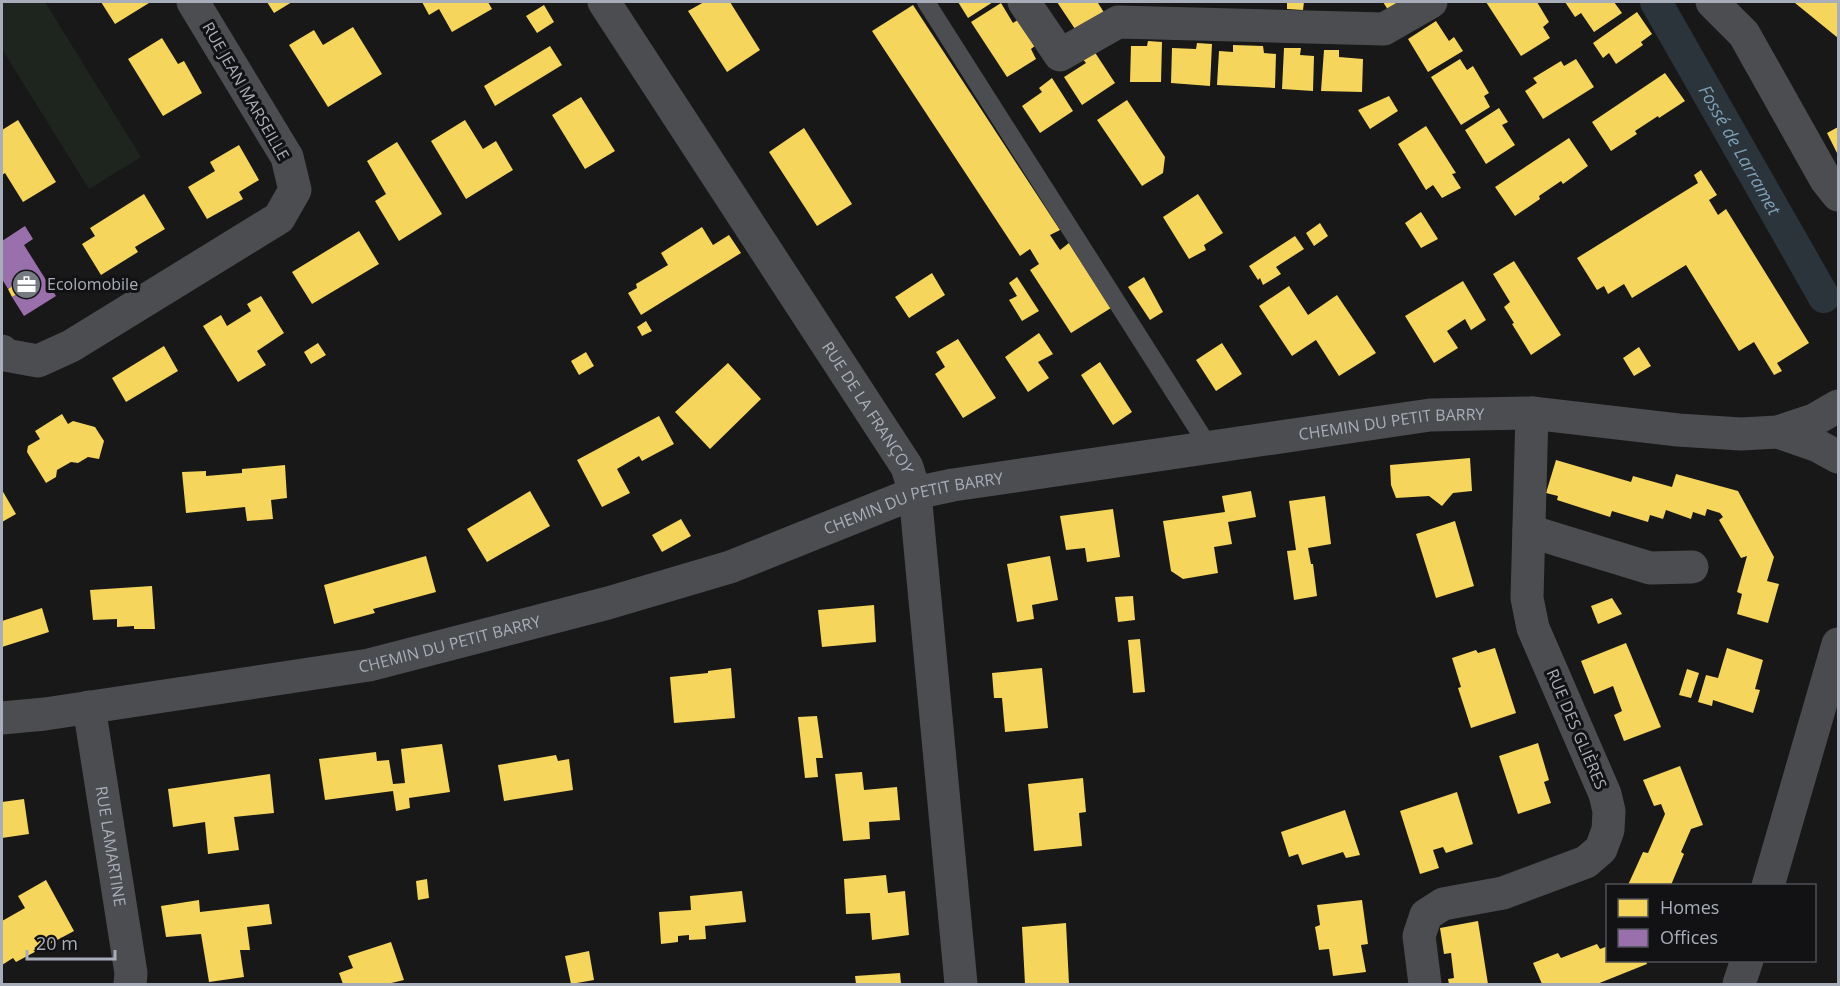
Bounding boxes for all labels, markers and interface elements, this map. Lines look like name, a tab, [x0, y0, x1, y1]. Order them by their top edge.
street label: RUE JEAN MARSEILLE	[197, 18, 295, 164]
water label: Fossé de Larramet	[1694, 80, 1787, 220]
office icon: Ecolomobile	[10, 268, 42, 300]
place label: Ecolomobile	[47, 273, 138, 295]
street label: RUE DE LA FRANÇOY	[817, 337, 919, 476]
street label: CHEMIN DU PETIT BARRY	[1297, 403, 1485, 445]
street label: CHEMIN DU PETIT BARRY	[820, 467, 1005, 540]
street label: CHEMIN DU PETIT BARRY	[357, 610, 543, 677]
street label: RUE DES GLIÈRES	[1542, 665, 1612, 793]
street label: RUE LAMARTINE	[91, 784, 131, 908]
legend	[1606, 884, 1816, 962]
text: Homes	[1660, 895, 1719, 919]
scale bar	[27, 923, 116, 961]
text: Offices	[1660, 925, 1718, 949]
text: 20 m	[36, 931, 78, 955]

